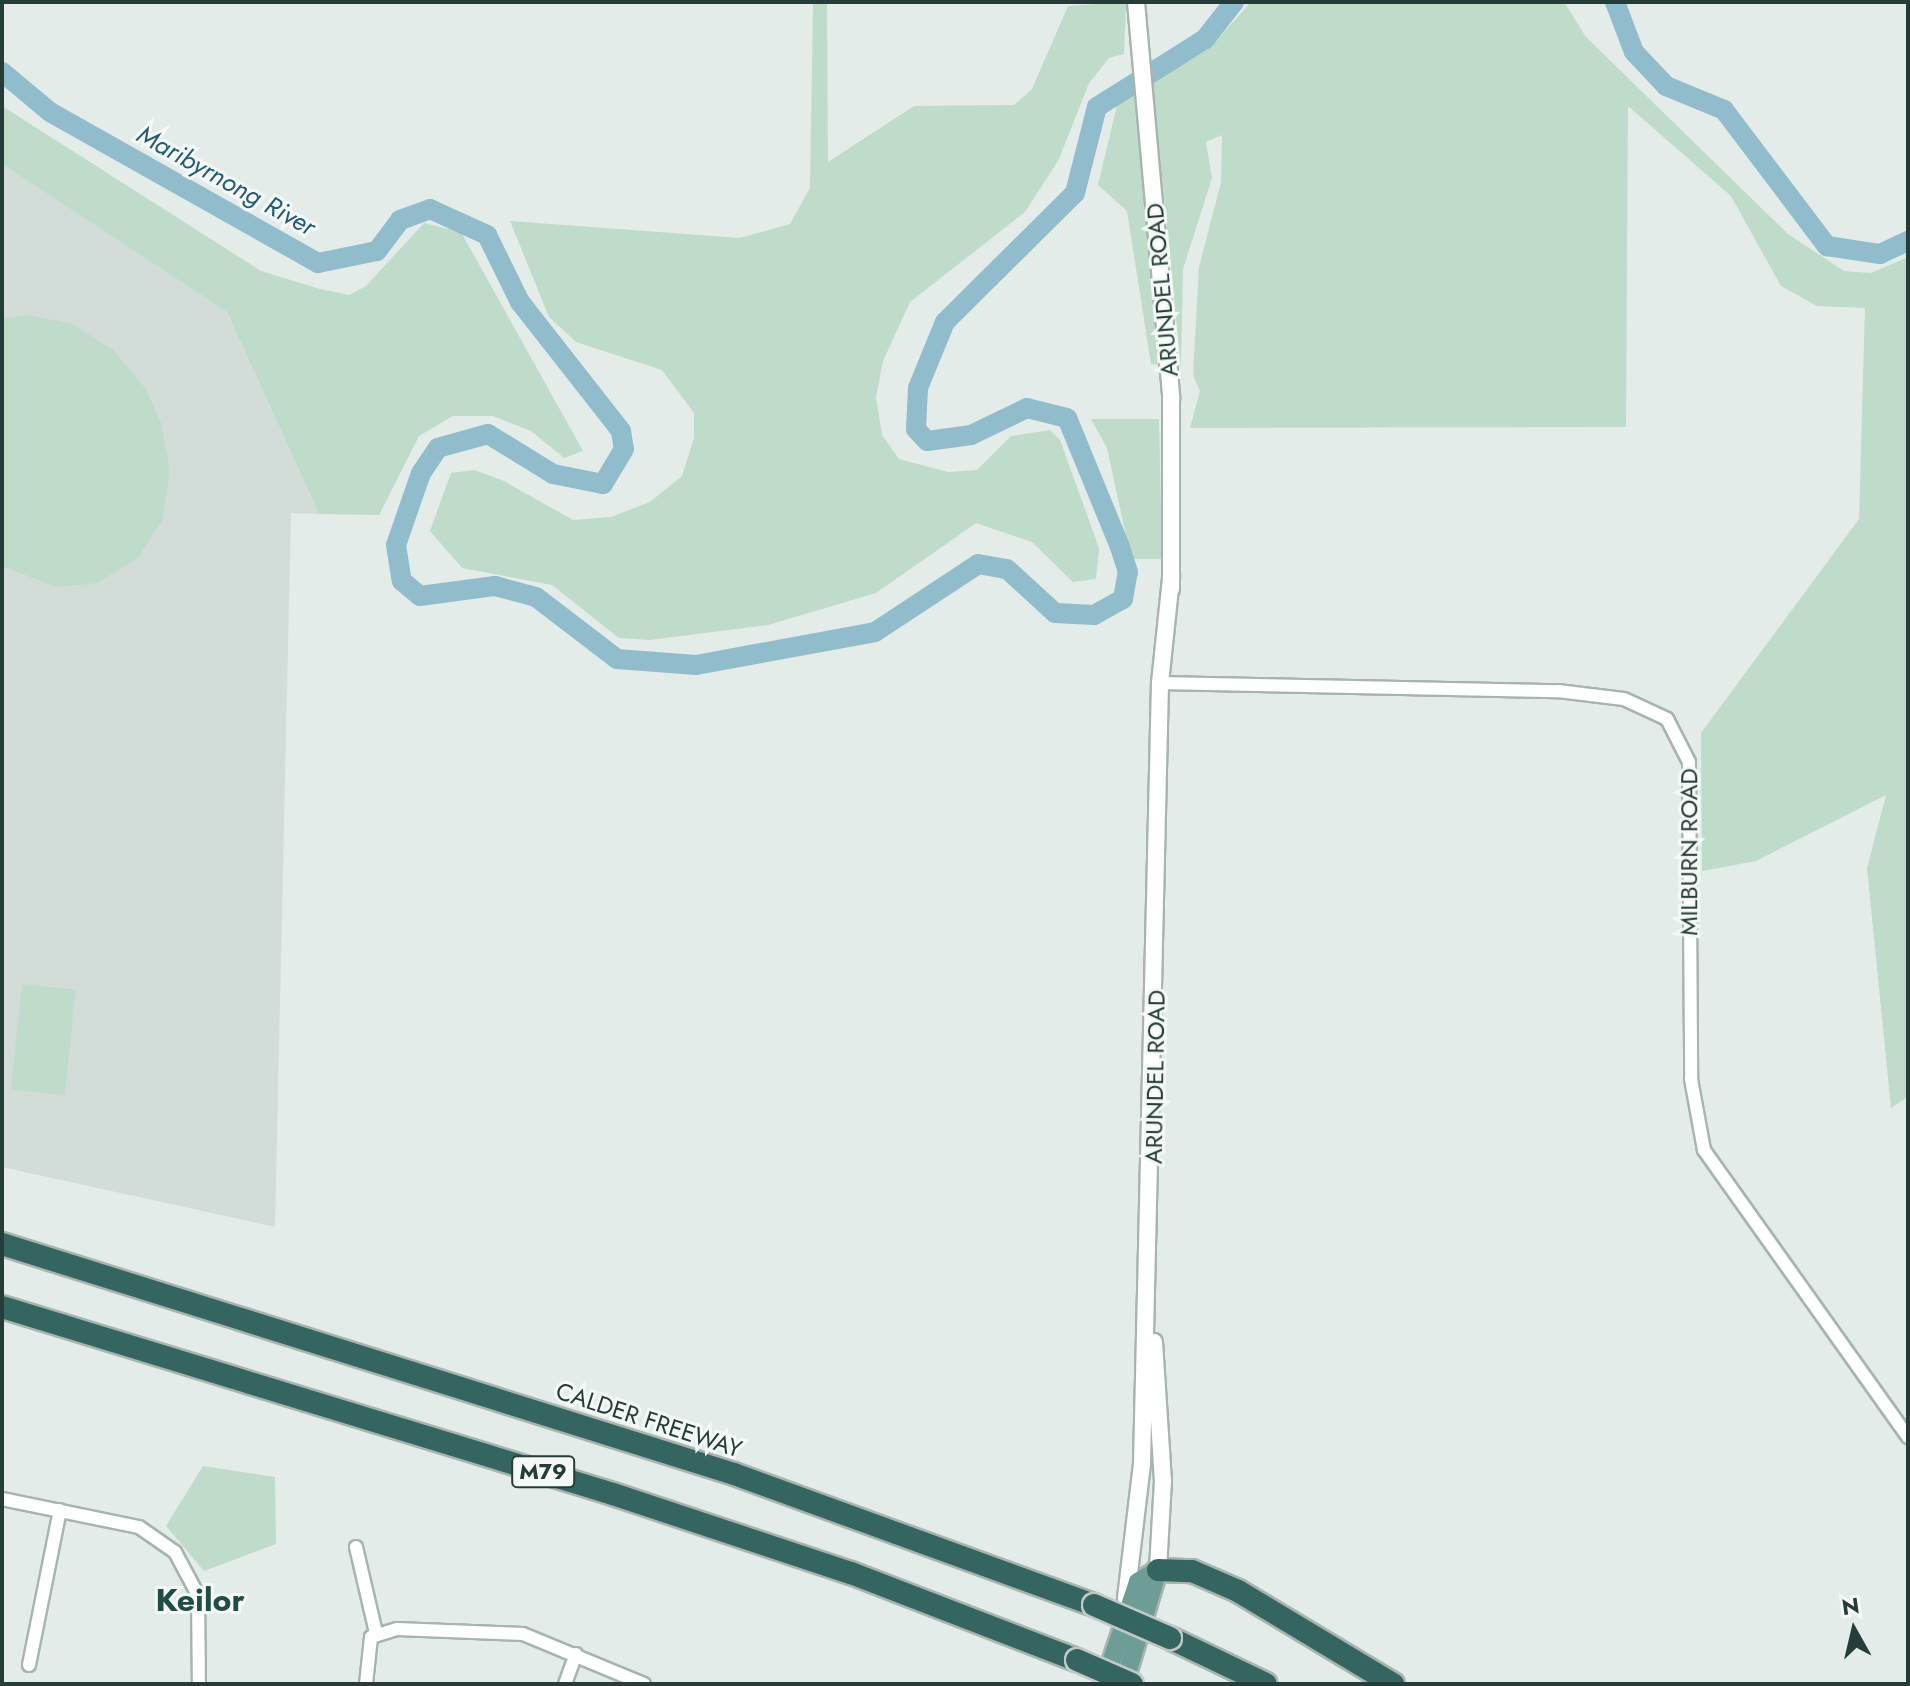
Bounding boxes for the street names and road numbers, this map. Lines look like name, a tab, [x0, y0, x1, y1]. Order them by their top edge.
street label: ARUNDEL ROAD	[1140, 202, 1184, 378]
street label: MILBURN ROAD	[1675, 768, 1703, 936]
street label: ARUNDEL ROAD	[1139, 990, 1171, 1164]
street label: CALDER FREEWAY	[552, 1376, 746, 1464]
road number: M79	[511, 1454, 575, 1490]

